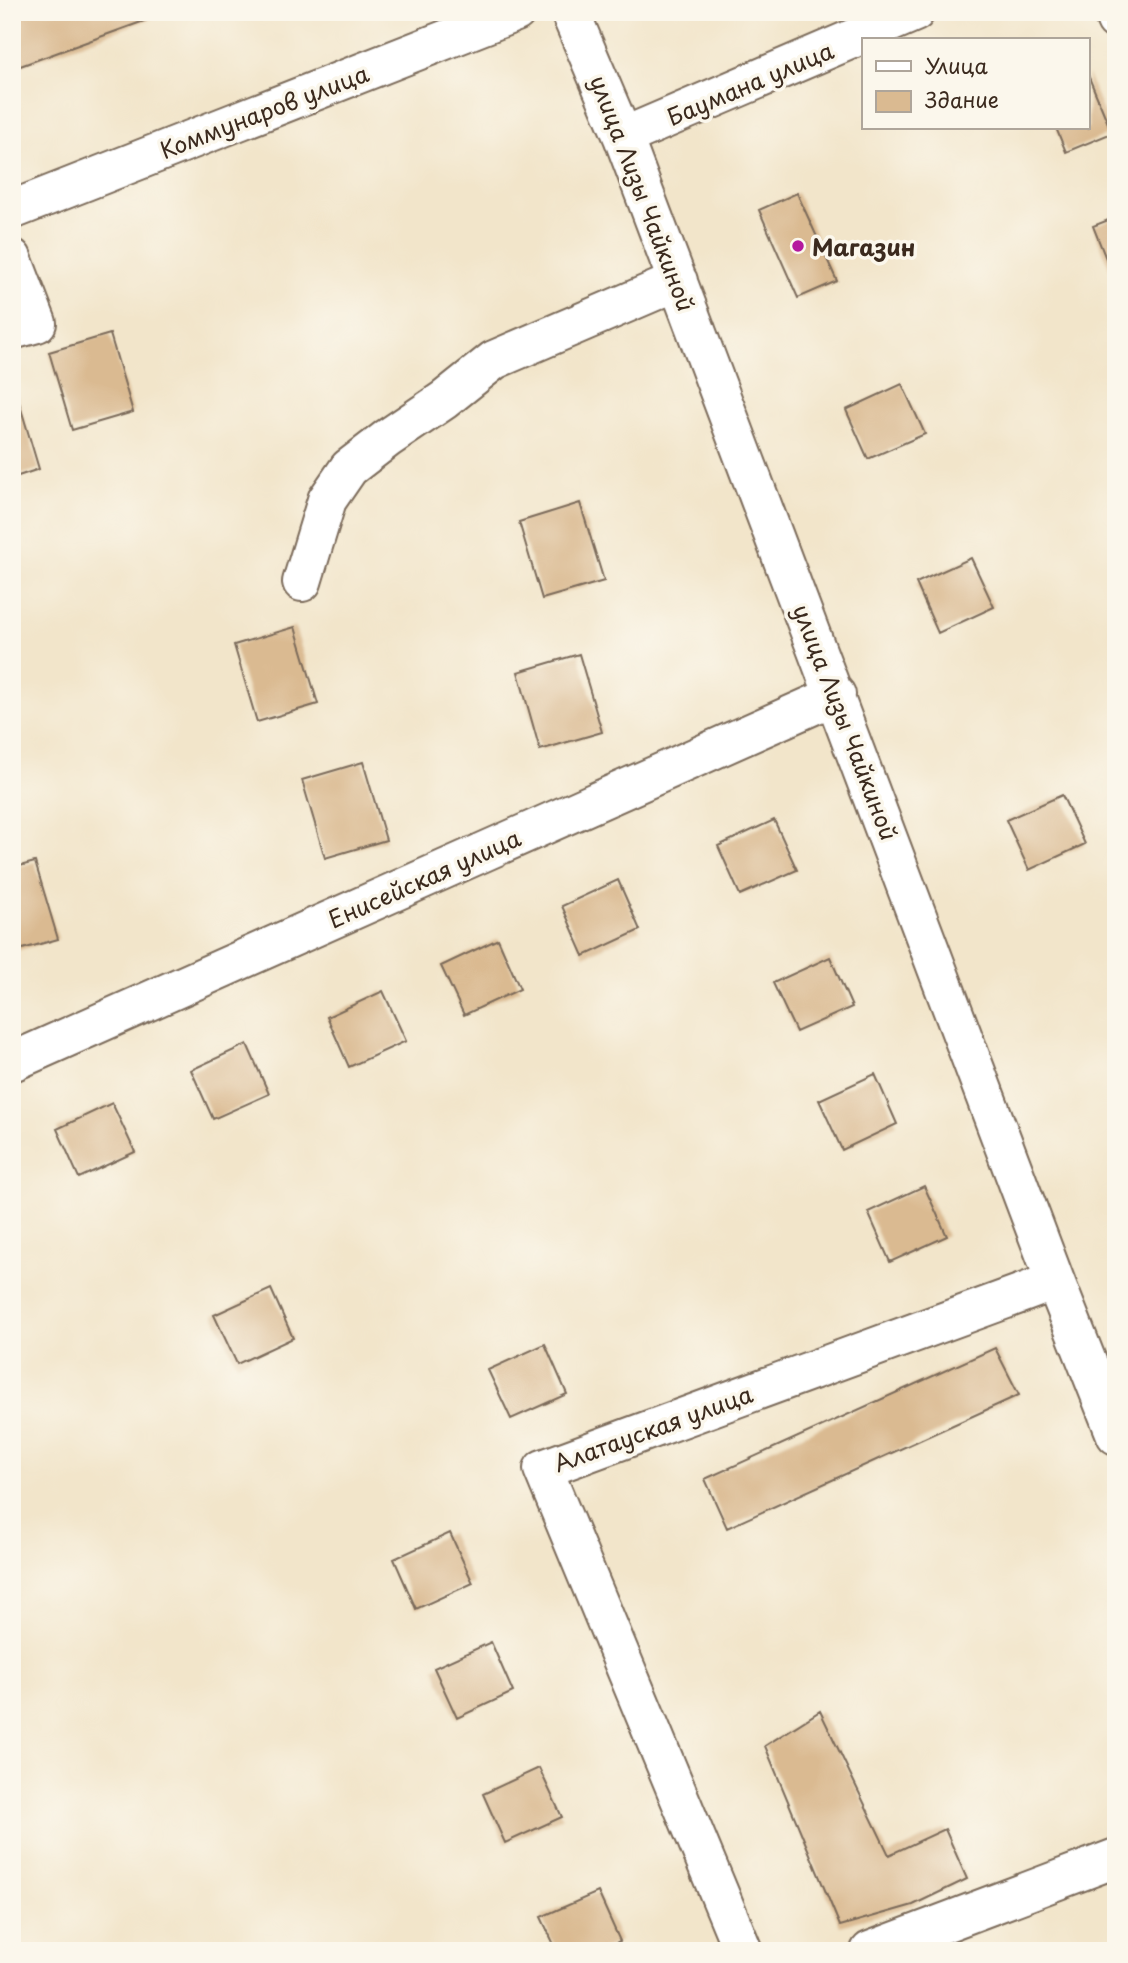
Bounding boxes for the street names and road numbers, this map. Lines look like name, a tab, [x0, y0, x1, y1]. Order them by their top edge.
street label: Баумана улица	[661, 32, 839, 134]
street label: Коммунаров улица	[154, 55, 374, 167]
street label: улица Лизы Чайкиной	[582, 70, 704, 316]
street label: улица Лизы Чайкиной	[785, 599, 907, 845]
street label: Енисейская улица	[322, 820, 526, 936]
street label: Алатауская улица	[549, 1376, 758, 1480]

